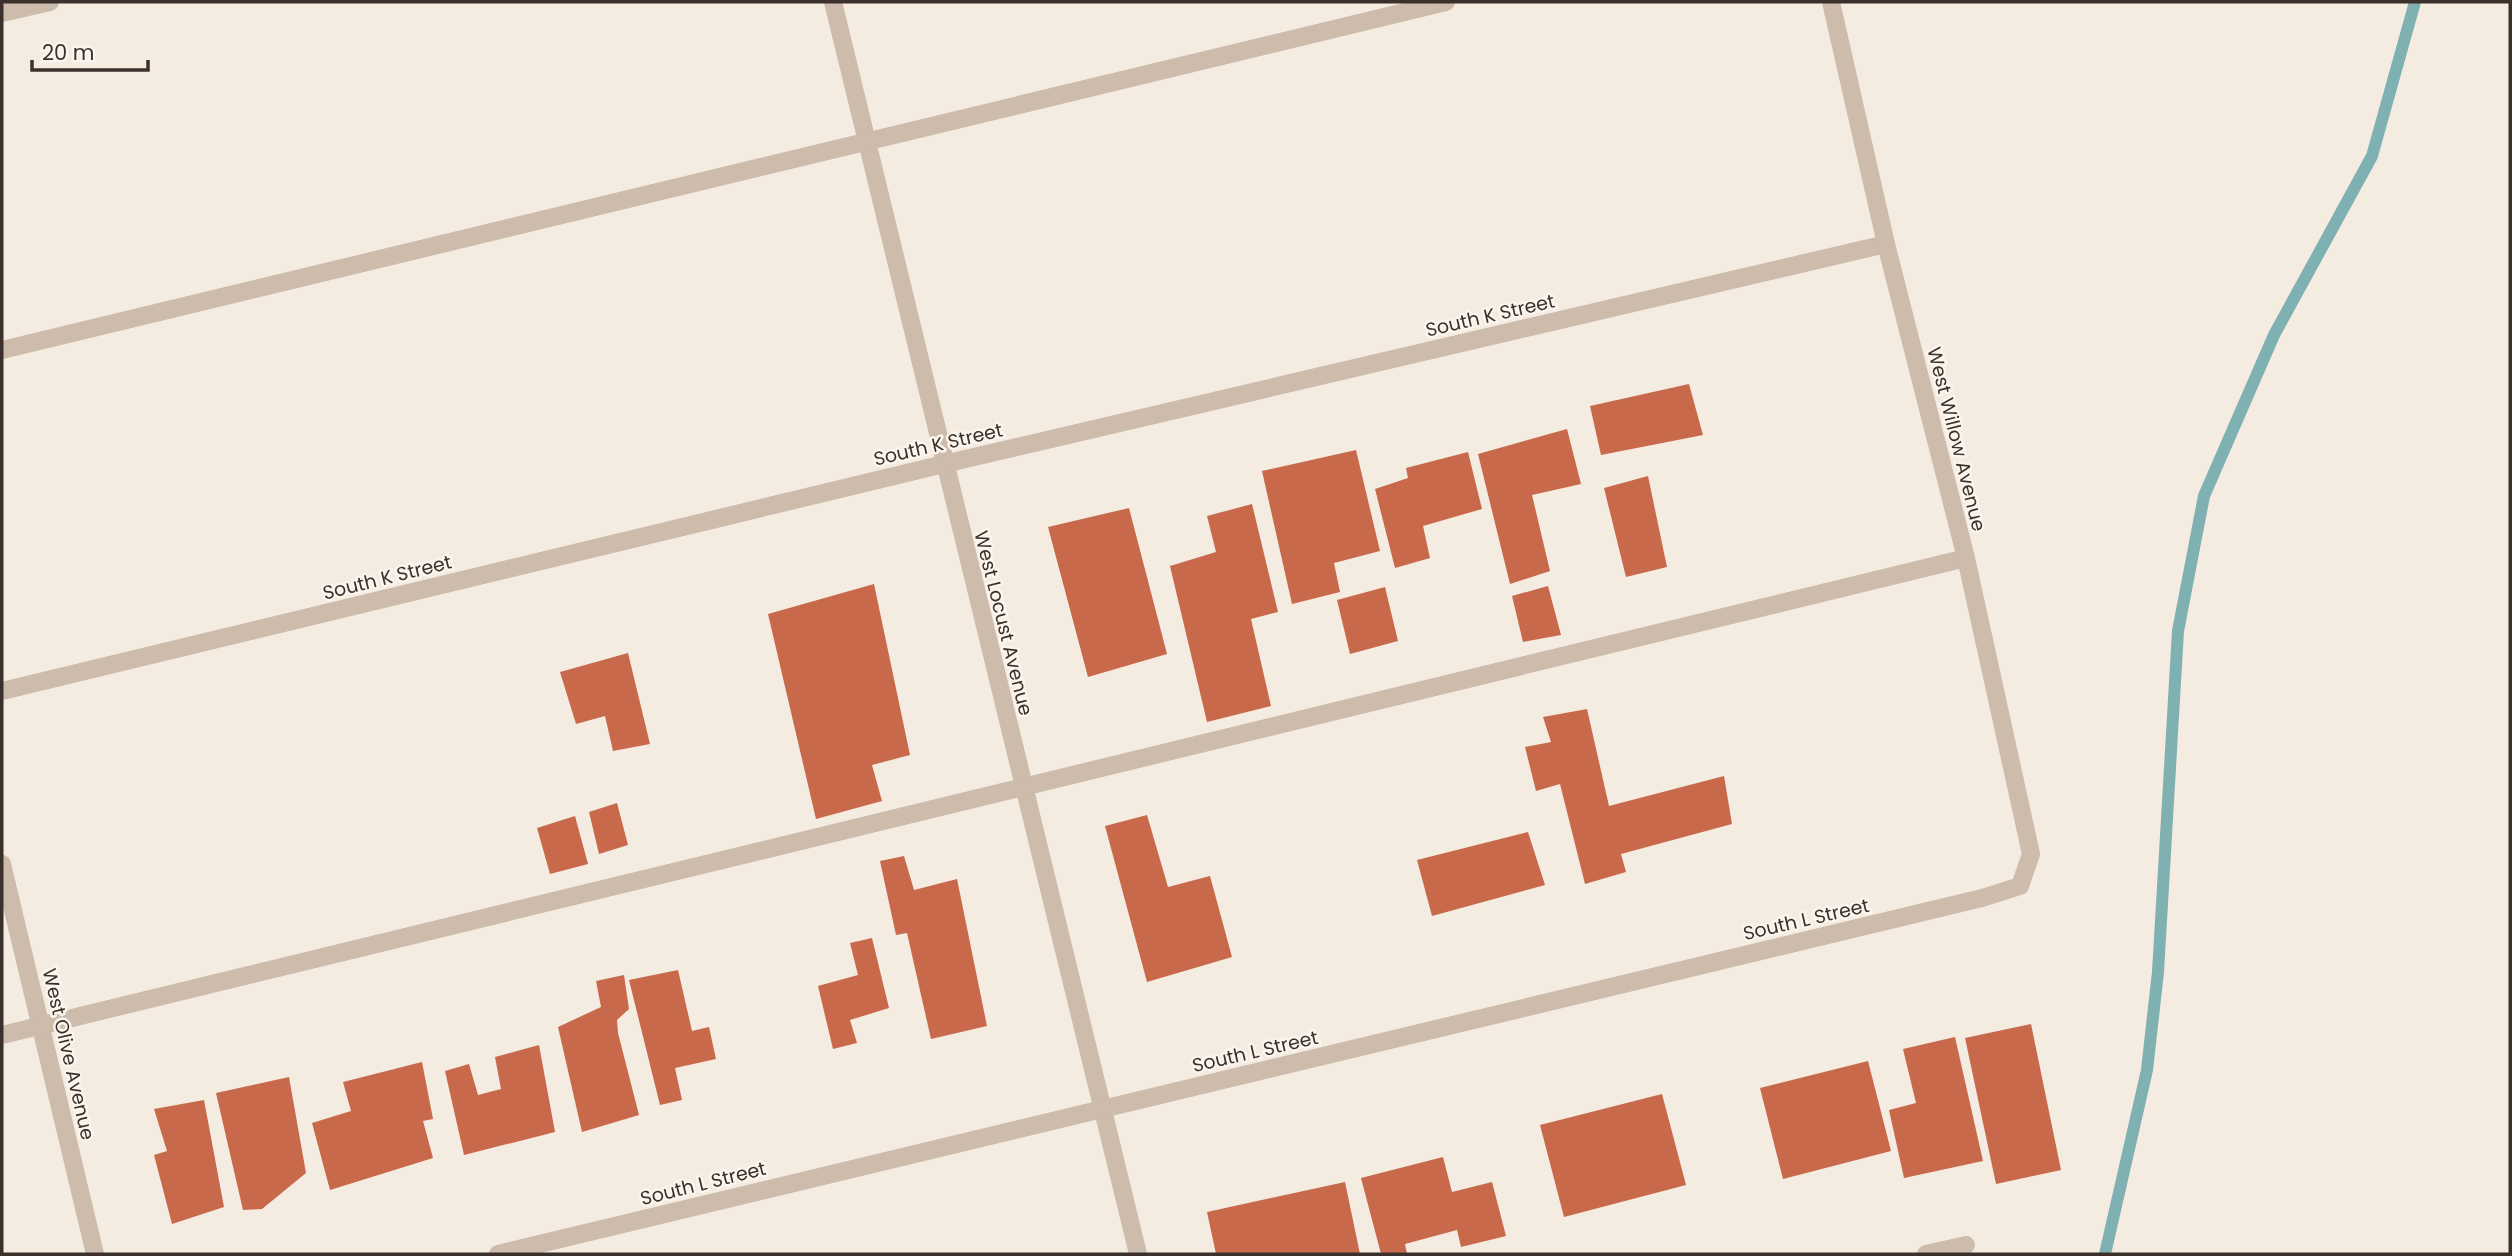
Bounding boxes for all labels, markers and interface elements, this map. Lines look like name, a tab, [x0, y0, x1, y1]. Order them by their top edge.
scale bar	[32, 28, 147, 72]
text: 20 m	[42, 38, 95, 67]
street label: South K Street	[1423, 288, 1557, 343]
street label: West Willow Avenue	[1921, 344, 1992, 534]
street label: South K Street	[871, 417, 1005, 472]
street label: West Locust Avenue	[967, 528, 1040, 718]
street label: South K Street	[320, 548, 454, 607]
street label: South L Street	[1740, 892, 1872, 947]
street label: West Olive Avenue	[36, 966, 101, 1143]
street label: South L Street	[1189, 1024, 1321, 1079]
street label: South L Street	[637, 1155, 769, 1212]

